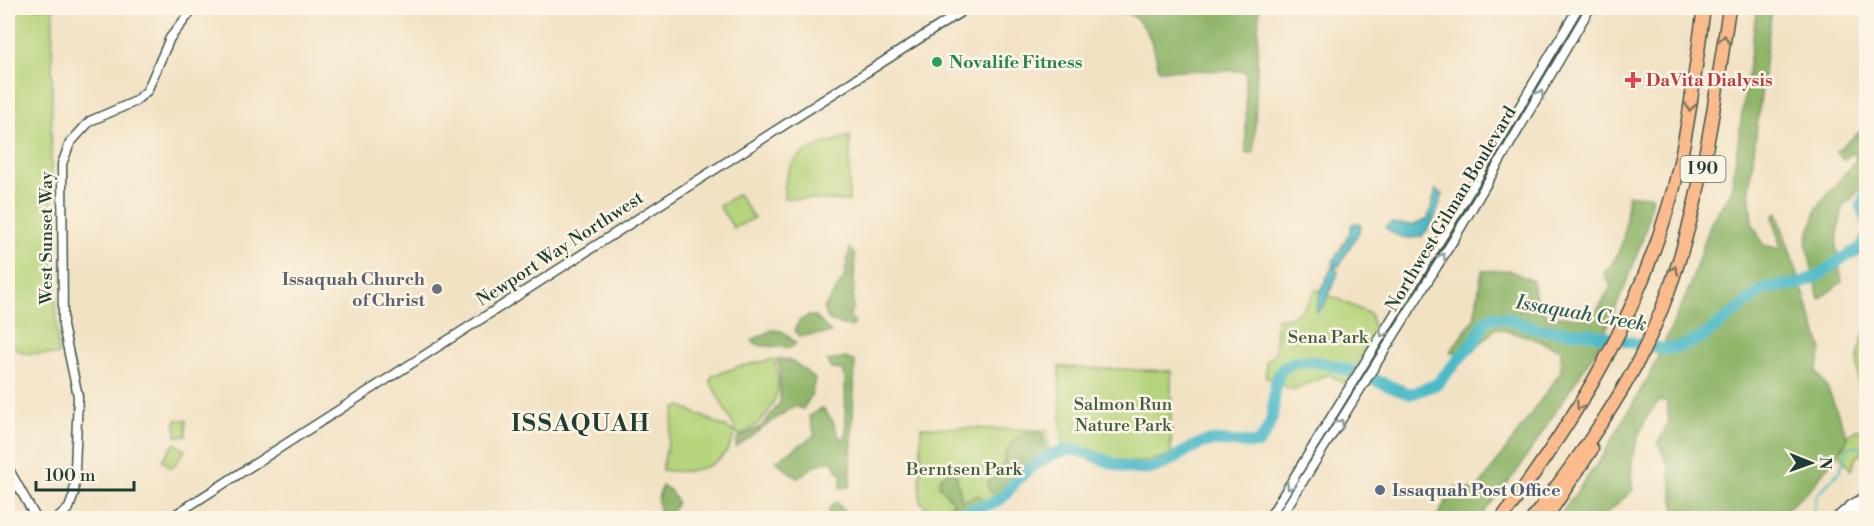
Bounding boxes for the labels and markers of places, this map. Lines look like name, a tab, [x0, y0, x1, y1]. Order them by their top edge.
place label: Novalife Fitness	[949, 51, 1083, 74]
marker: Novalife Fitness	[930, 55, 944, 69]
place label: DaVita Dialysis	[1646, 69, 1773, 92]
marker: DaVita Dialysis	[1624, 71, 1642, 89]
place label: Issaquah Church of Christ	[282, 268, 426, 312]
marker: Issaquah Church of Christ	[430, 282, 444, 296]
place label: Issaquah Post Office	[1392, 479, 1561, 502]
marker: Issaquah Post Office	[1373, 483, 1387, 497]

